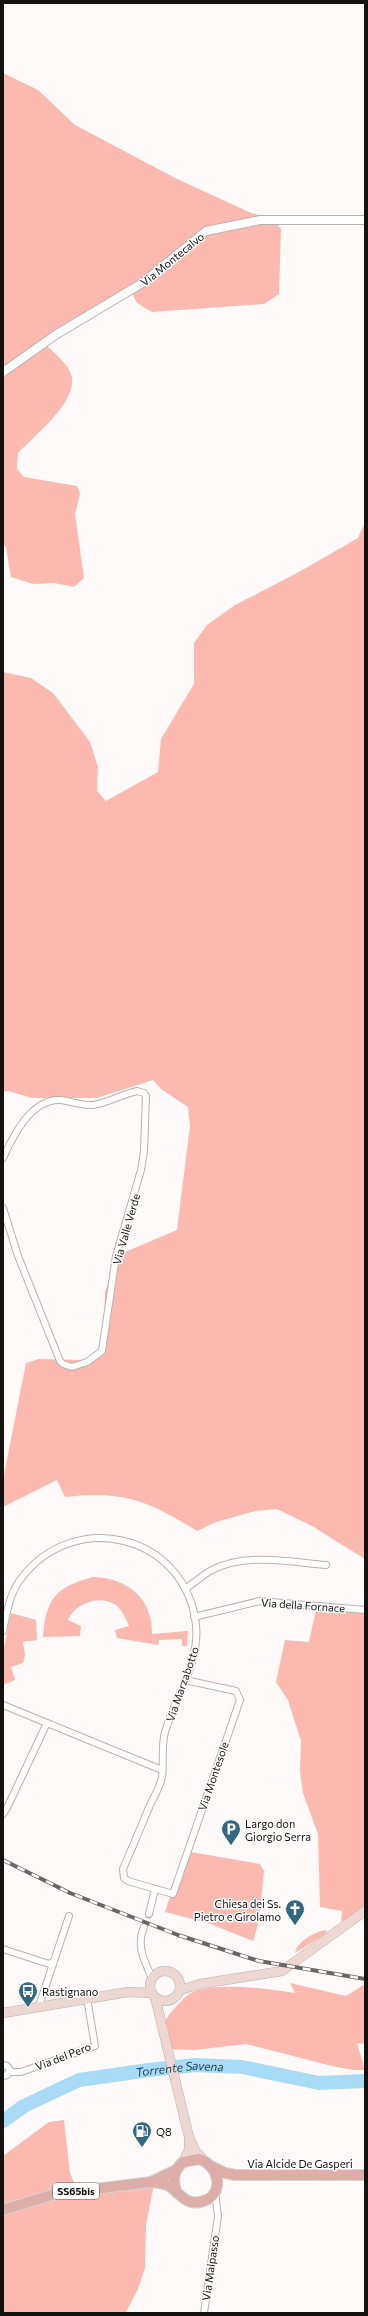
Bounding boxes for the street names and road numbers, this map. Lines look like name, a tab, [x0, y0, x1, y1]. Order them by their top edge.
street label: Via Montecalvo	[138, 229, 207, 289]
street label: Via Valle Verde	[110, 1192, 142, 1266]
street label: Via della Fornace	[261, 1596, 346, 1614]
street label: Via Marzabotto	[163, 1644, 201, 1723]
street label: Via Montesole	[195, 1740, 231, 1812]
street label: Via del Pero	[33, 2039, 93, 2073]
street label: Via Alcide De Gasperi	[247, 2157, 353, 2170]
road number: SS65bis	[53, 2183, 99, 2199]
street label: Via Malpasso	[199, 2234, 221, 2302]

